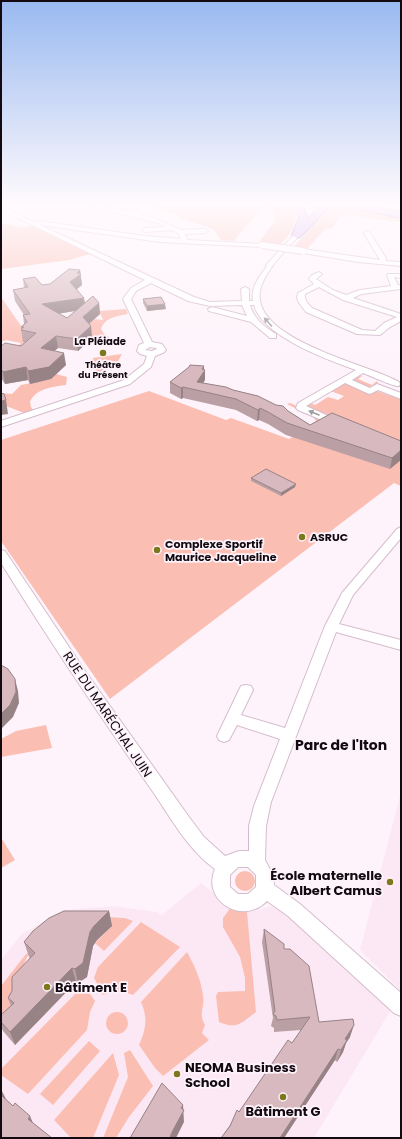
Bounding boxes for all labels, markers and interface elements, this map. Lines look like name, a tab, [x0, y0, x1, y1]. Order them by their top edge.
one-way arrow	[264, 317, 273, 327]
district label: La Pléiade	[74, 334, 126, 349]
marker: Théâtre du Présent	[98, 348, 108, 358]
place label: Théâtre du Présent	[78, 359, 128, 381]
one-way arrow	[308, 410, 319, 416]
place label: ASRUC	[310, 529, 348, 545]
marker: ASRUC	[297, 532, 307, 542]
place label: Complexe Sportif Maurice Jacqueline	[165, 536, 277, 565]
marker: Complexe Sportif Maurice Jacqueline	[152, 545, 162, 555]
street label: RUE DU MARÉCHAL JUIN	[58, 648, 157, 781]
district label: Parc de l'Iton	[295, 735, 387, 755]
place label: École maternelle Albert Camus	[270, 866, 382, 900]
marker: École maternelle Albert Camus	[385, 877, 395, 887]
place label: Bâtiment E	[55, 978, 127, 997]
marker: Bâtiment E	[42, 982, 52, 992]
place label: NEOMA Business School	[185, 1058, 296, 1092]
marker: NEOMA Business School	[172, 1069, 182, 1079]
marker: Bâtiment G	[278, 1092, 288, 1102]
place label: Bâtiment G	[246, 1102, 321, 1121]

